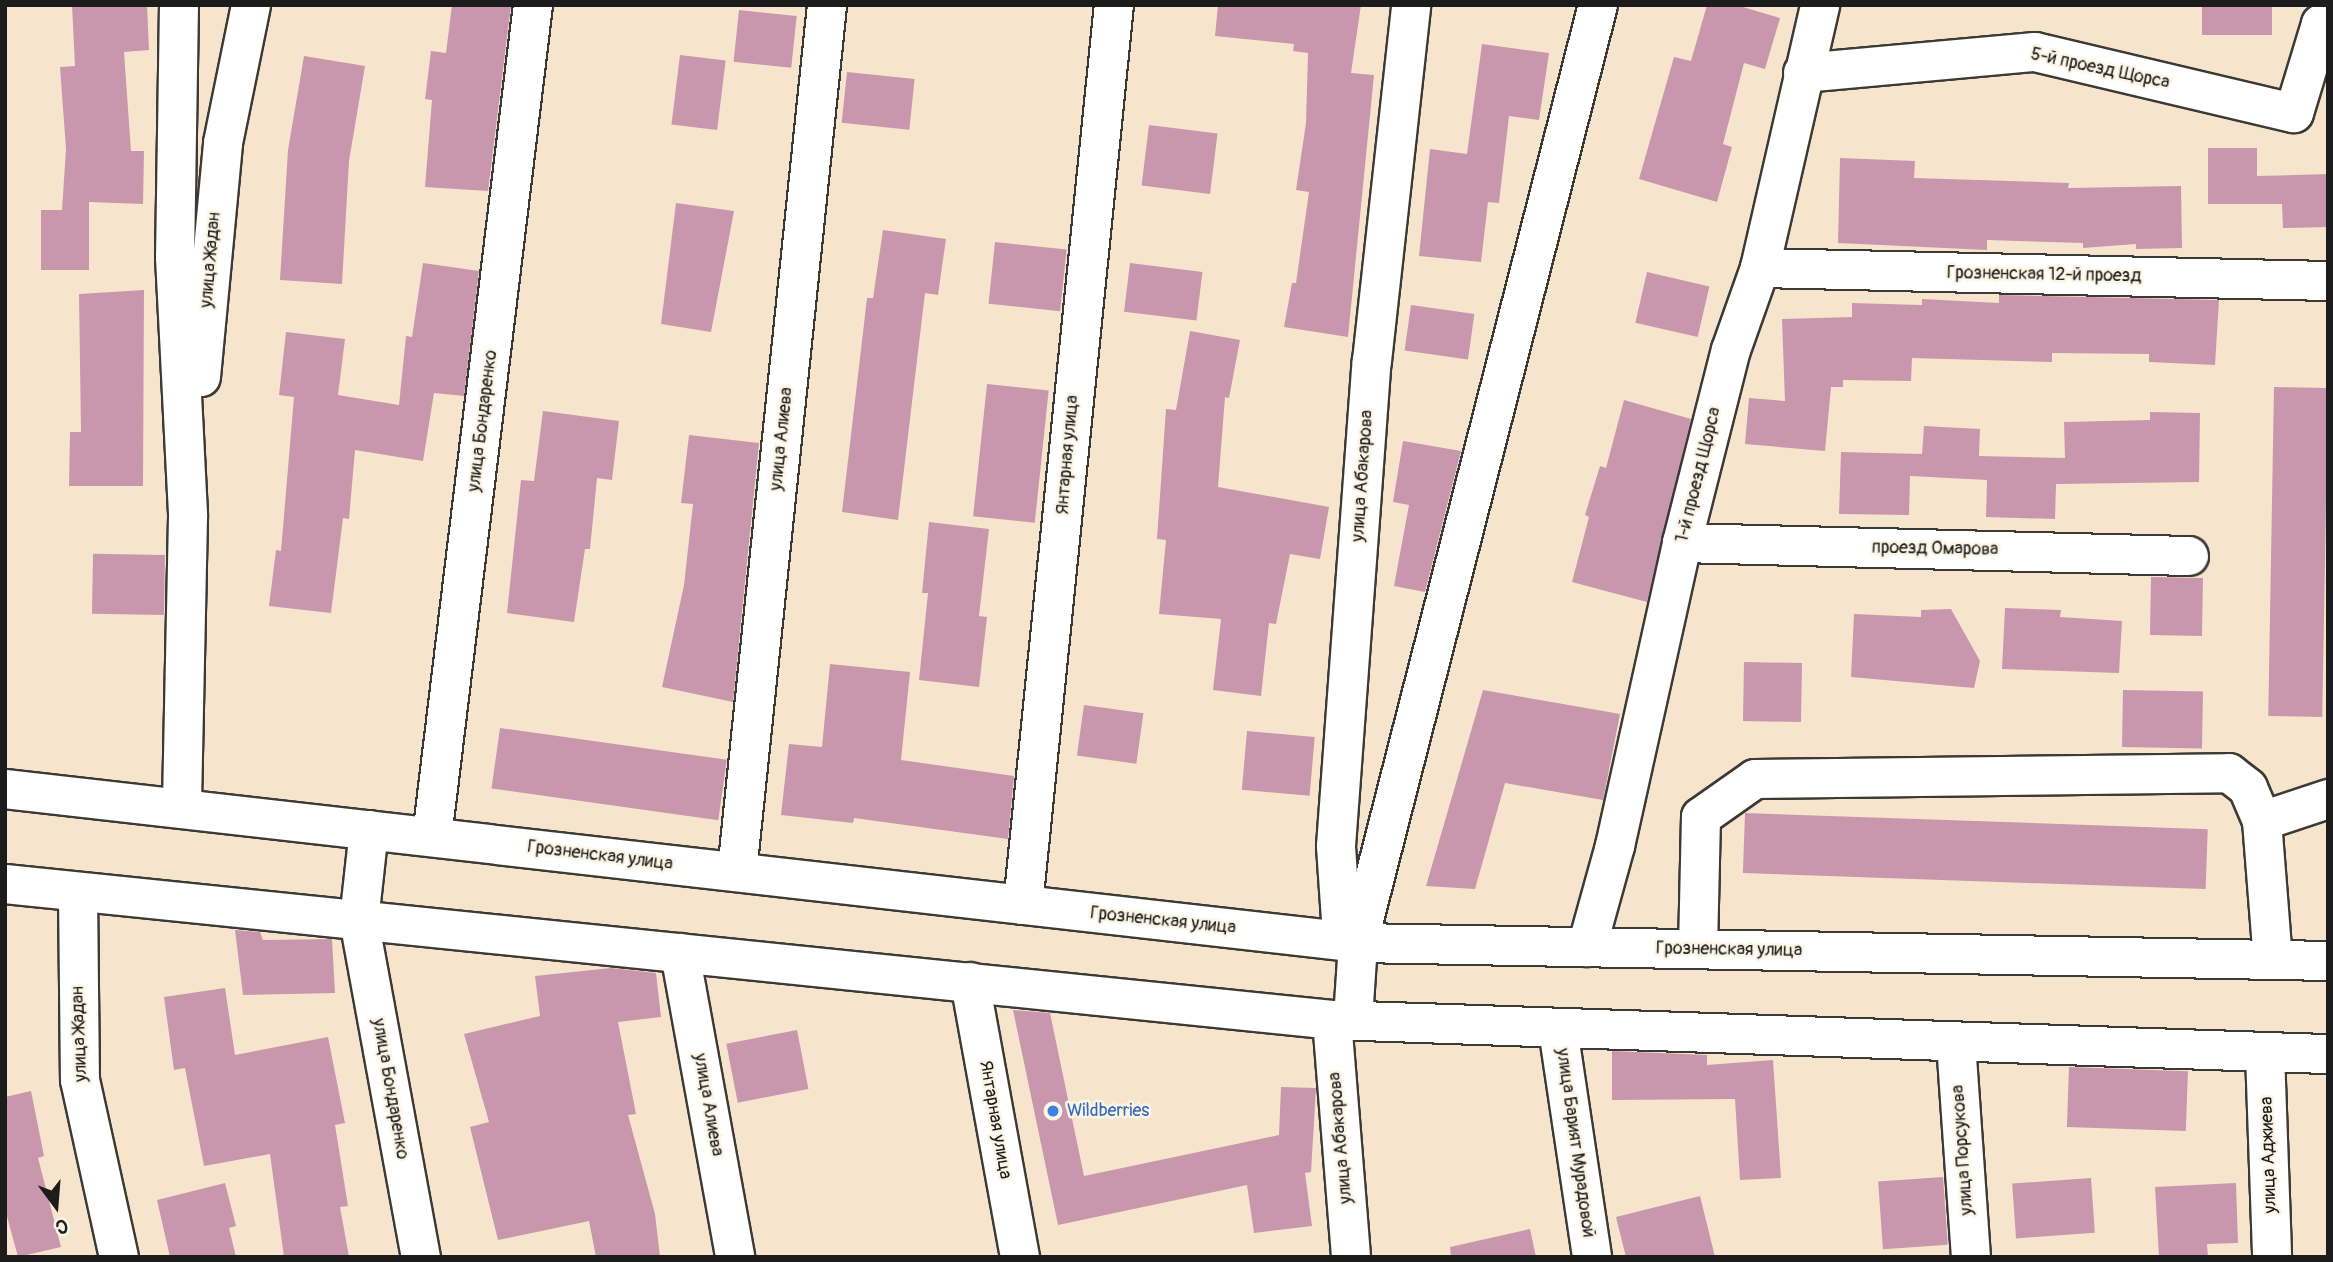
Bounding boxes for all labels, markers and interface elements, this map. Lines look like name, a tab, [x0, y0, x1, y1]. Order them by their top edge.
street label: 5-й проезд Щорса	[2029, 44, 2171, 94]
street label: улица Жадан	[196, 211, 226, 309]
street label: Грозненская 12-й проезд	[1947, 263, 2141, 287]
street label: улица Бондаренко	[464, 349, 502, 493]
street label: улица Алиева	[766, 386, 798, 492]
street label: Янтарная улица	[1052, 394, 1084, 516]
street label: 1-й проезд Щорса	[1672, 405, 1726, 545]
street label: улица Абакарова	[1348, 409, 1378, 543]
street label: проезд Омарова	[1872, 537, 1998, 561]
street label: Грозненская улица	[526, 836, 674, 876]
street label: Грозненская улица	[1089, 903, 1237, 939]
street label: Грозненская улица	[1656, 938, 1802, 962]
street label: улица Жадан	[68, 986, 92, 1082]
street label: улица Бондаренко	[367, 1017, 413, 1161]
street label: улица Барият Мурадовой	[1551, 1047, 1599, 1239]
street label: улица Алиева	[688, 1052, 728, 1158]
street label: Янтарная улица	[974, 1059, 1016, 1181]
street label: улица Абакарова	[1324, 1071, 1358, 1205]
street label: улица Порсукова	[1948, 1084, 1978, 1216]
street label: улица Аджиева	[2256, 1096, 2282, 1214]
place label: Wildberries	[1067, 1100, 1149, 1122]
marker: Wildberries	[1045, 1103, 1061, 1119]
north arrow	[21, 1171, 91, 1241]
text: С	[53, 1213, 71, 1239]

